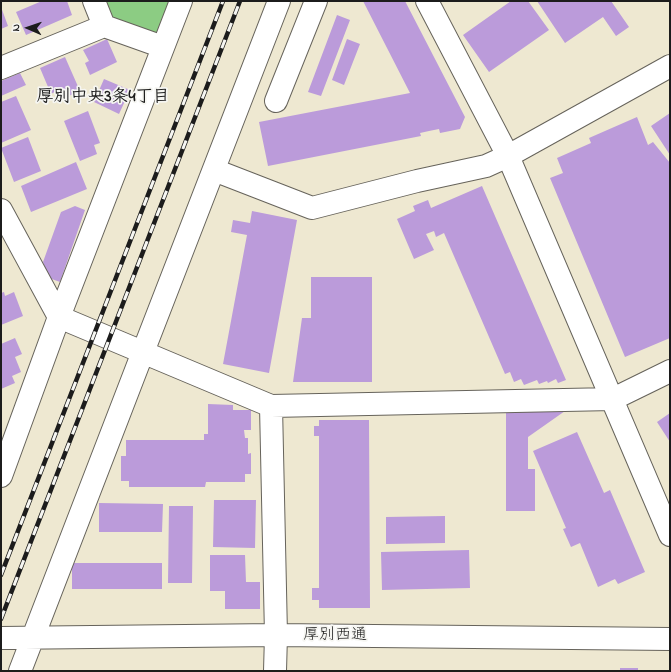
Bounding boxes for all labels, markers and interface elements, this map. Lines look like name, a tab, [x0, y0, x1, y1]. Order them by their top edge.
north arrow	[8, 8, 48, 48]
text: N	[8, 24, 24, 32]
district label: 厚別中央3条4丁目	[36, 88, 170, 108]
street label: 厚別西通	[303, 626, 367, 646]

